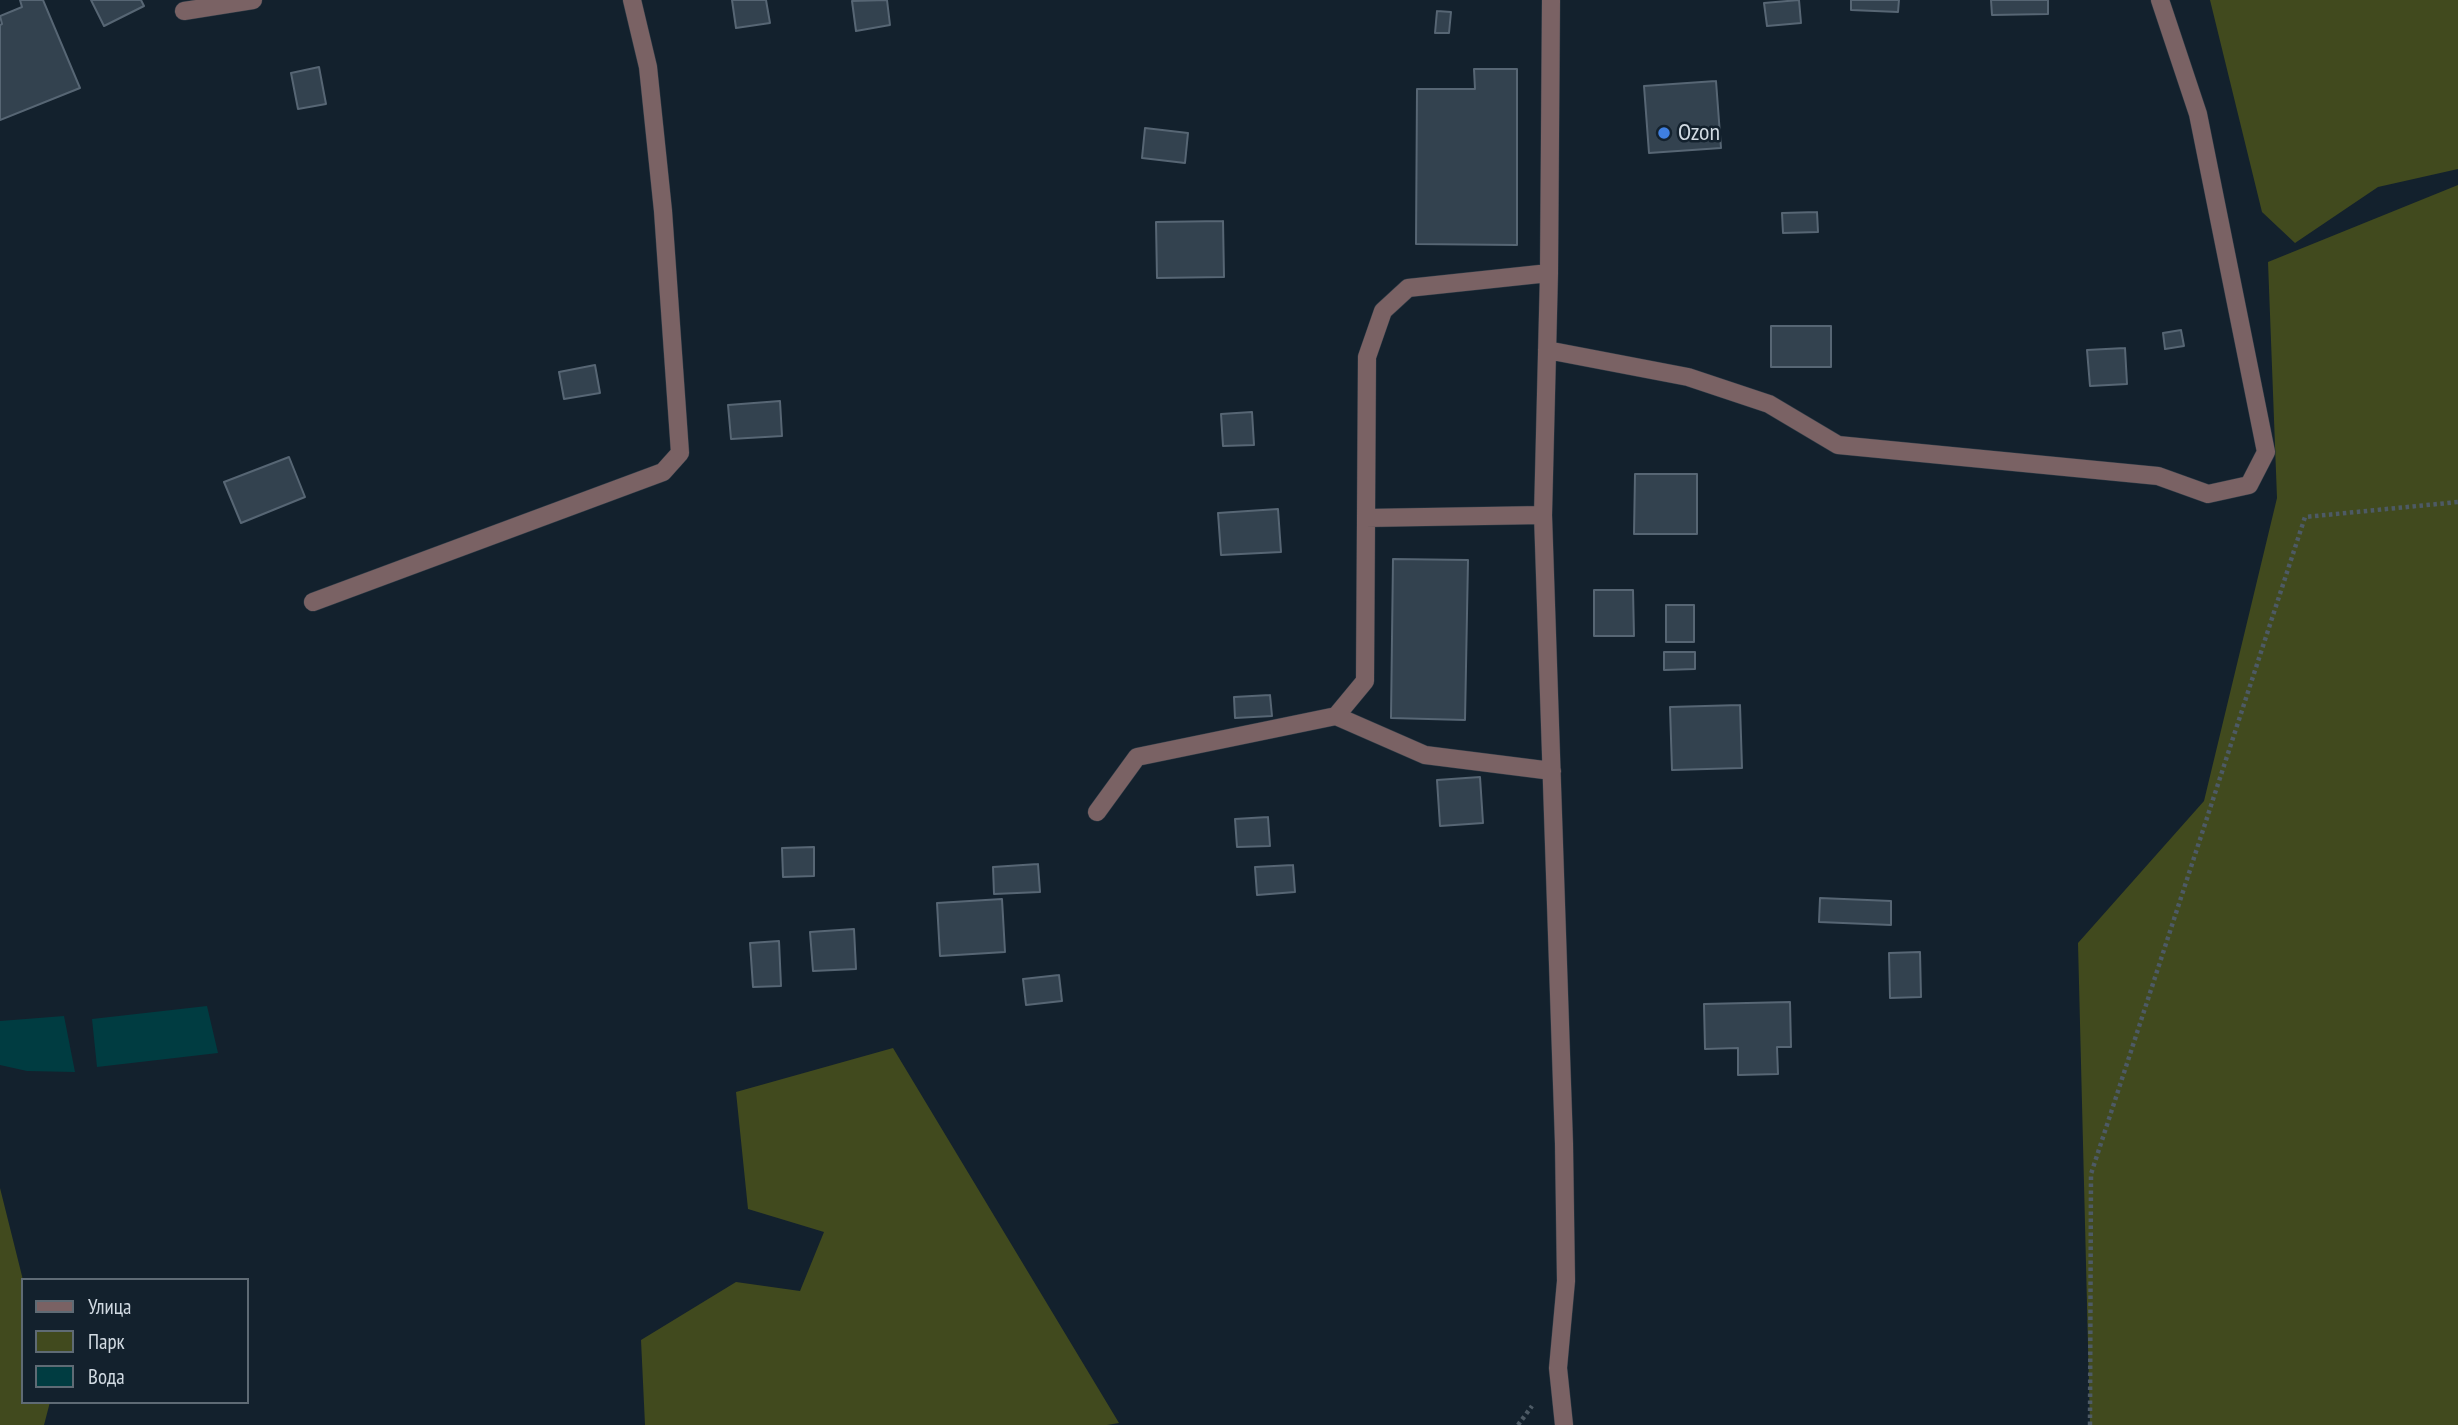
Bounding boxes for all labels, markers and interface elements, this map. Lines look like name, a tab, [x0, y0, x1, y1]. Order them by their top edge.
place label: Ozon	[1678, 119, 1720, 147]
marker: Ozon	[1656, 125, 1672, 141]
legend	[21, 1278, 248, 1404]
text: Улица	[88, 1293, 131, 1320]
text: Парк	[88, 1328, 125, 1355]
text: Вода	[88, 1363, 125, 1390]

